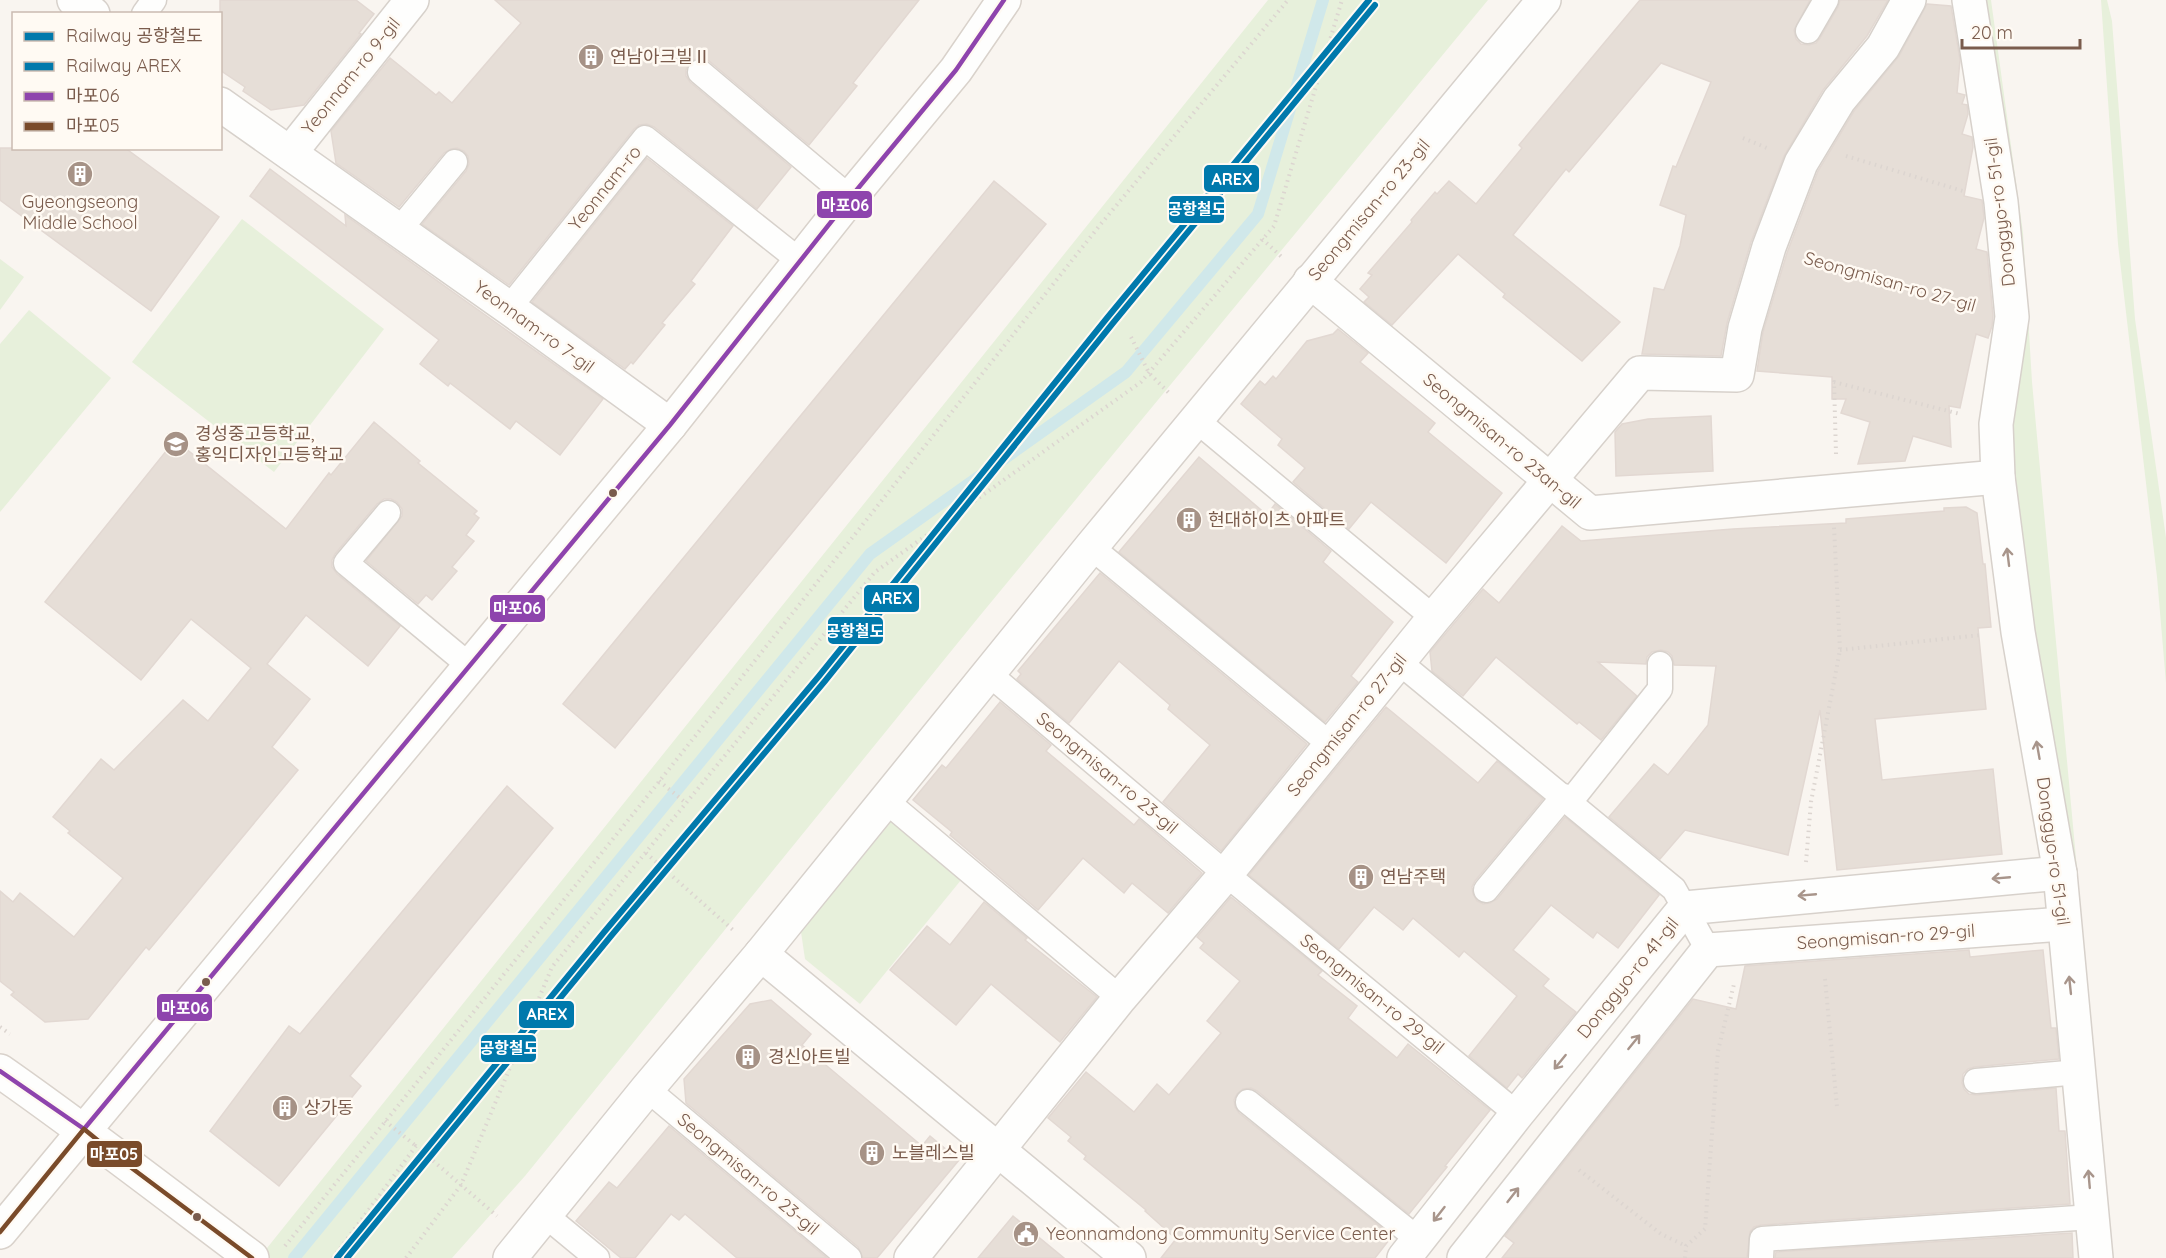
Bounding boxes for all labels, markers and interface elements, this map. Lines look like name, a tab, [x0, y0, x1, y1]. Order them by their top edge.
legend	[12, 12, 222, 150]
street label: Yeonnam-ro 9-gil	[296, 12, 405, 139]
scale bar	[1962, 12, 2080, 50]
text: 20 m	[1971, 21, 2013, 44]
text: Railway 공항철도	[66, 24, 203, 47]
building icon: 연남아크빌Ⅱ	[576, 42, 606, 72]
place label: 연남아크빌Ⅱ	[610, 45, 711, 68]
text: Railway AREX	[66, 54, 181, 77]
text: 마포06	[66, 84, 120, 107]
text: 마포05	[66, 114, 120, 137]
street label: Seongmisan-ro 23-gil	[1303, 134, 1435, 285]
street label: Donggyo-ro 51-gil	[1979, 136, 2020, 288]
street label: Yeonnam-ro	[563, 140, 646, 235]
building icon: Gyeongseong Middle School	[65, 159, 95, 189]
line badge: AREX	[1203, 164, 1260, 193]
text: AREX	[1212, 169, 1252, 189]
place label: Gyeongseong Middle School	[22, 190, 138, 234]
line badge: 마포06	[816, 190, 873, 219]
text: 마포06	[821, 195, 869, 215]
line badge: 공항철도	[1168, 195, 1225, 224]
text: 공항철도	[1168, 199, 1226, 219]
street label: Seongmisan-ro 27-gil	[1802, 246, 1979, 317]
street label: Yeonnam-ro 7-gil	[470, 275, 599, 378]
street label: Seongmisan-ro 23an-gil	[1419, 368, 1586, 513]
place label: 경성중고등학교, 홍익디자인고등학교	[195, 422, 344, 466]
school or university icon: 경성중고등학교, 홍익디자인고등학교	[161, 429, 191, 459]
unlabelled marker	[607, 487, 619, 499]
building icon: 현대하이츠 아파트	[1174, 505, 1204, 535]
place label: 현대하이츠 아파트	[1208, 508, 1345, 531]
one-way arrow	[2003, 548, 2014, 568]
line badge: AREX	[863, 584, 920, 613]
text: AREX	[872, 588, 912, 608]
line badge: 마포06	[489, 594, 546, 623]
text: 마포06	[493, 598, 541, 618]
line badge: 공항철도	[827, 616, 884, 645]
text: 공항철도	[826, 621, 884, 641]
street label: Seongmisan-ro 27-gil	[1282, 649, 1411, 801]
street label: Seongmisan-ro 23-gil	[1032, 707, 1183, 839]
one-way arrow	[2033, 741, 2044, 760]
street label: Donggyo-ro 51-gil	[2032, 775, 2075, 927]
building icon: 연남주택	[1346, 862, 1376, 892]
place label: 연남주택	[1380, 865, 1446, 888]
one-way arrow	[1992, 873, 2012, 884]
one-way arrow	[1798, 890, 1818, 901]
street label: Donggyo-ro 41-gil	[1572, 912, 1684, 1043]
street label: Seongmisan-ro 29-gil	[1796, 919, 1976, 954]
street label: Seongmisan-ro 29-gil	[1296, 928, 1449, 1059]
one-way arrow	[2064, 975, 2075, 995]
unlabelled marker	[200, 976, 212, 988]
line badge: 마포06	[156, 993, 213, 1022]
text: 마포06	[161, 998, 209, 1018]
line badge: AREX	[518, 1000, 575, 1029]
text: AREX	[527, 1004, 567, 1024]
line badge: 공항철도	[480, 1034, 537, 1063]
one-way arrow	[1628, 1035, 1641, 1051]
text: 공항철도	[480, 1038, 538, 1058]
building icon: 경신아트빌	[733, 1042, 763, 1072]
place label: 경신아트빌	[768, 1045, 851, 1068]
one-way arrow	[1554, 1053, 1567, 1069]
building icon: 상가동	[270, 1093, 300, 1123]
place label: 상가동	[304, 1096, 354, 1119]
street label: Seongmisan-ro 23-gil	[673, 1108, 824, 1240]
building icon: 노블레스빌	[857, 1138, 887, 1168]
line badge: 마포05	[86, 1140, 143, 1168]
place label: 노블레스빌	[892, 1141, 975, 1164]
text: 마포05	[90, 1144, 138, 1164]
one-way arrow	[2083, 1169, 2094, 1189]
one-way arrow	[1507, 1188, 1520, 1204]
one-way arrow	[1432, 1206, 1445, 1222]
unlabelled marker	[191, 1211, 203, 1223]
public building icon: Yeonnamdong Community Service Center	[1011, 1219, 1041, 1249]
place label: Yeonnamdong Community Service Center	[1046, 1222, 1395, 1245]

